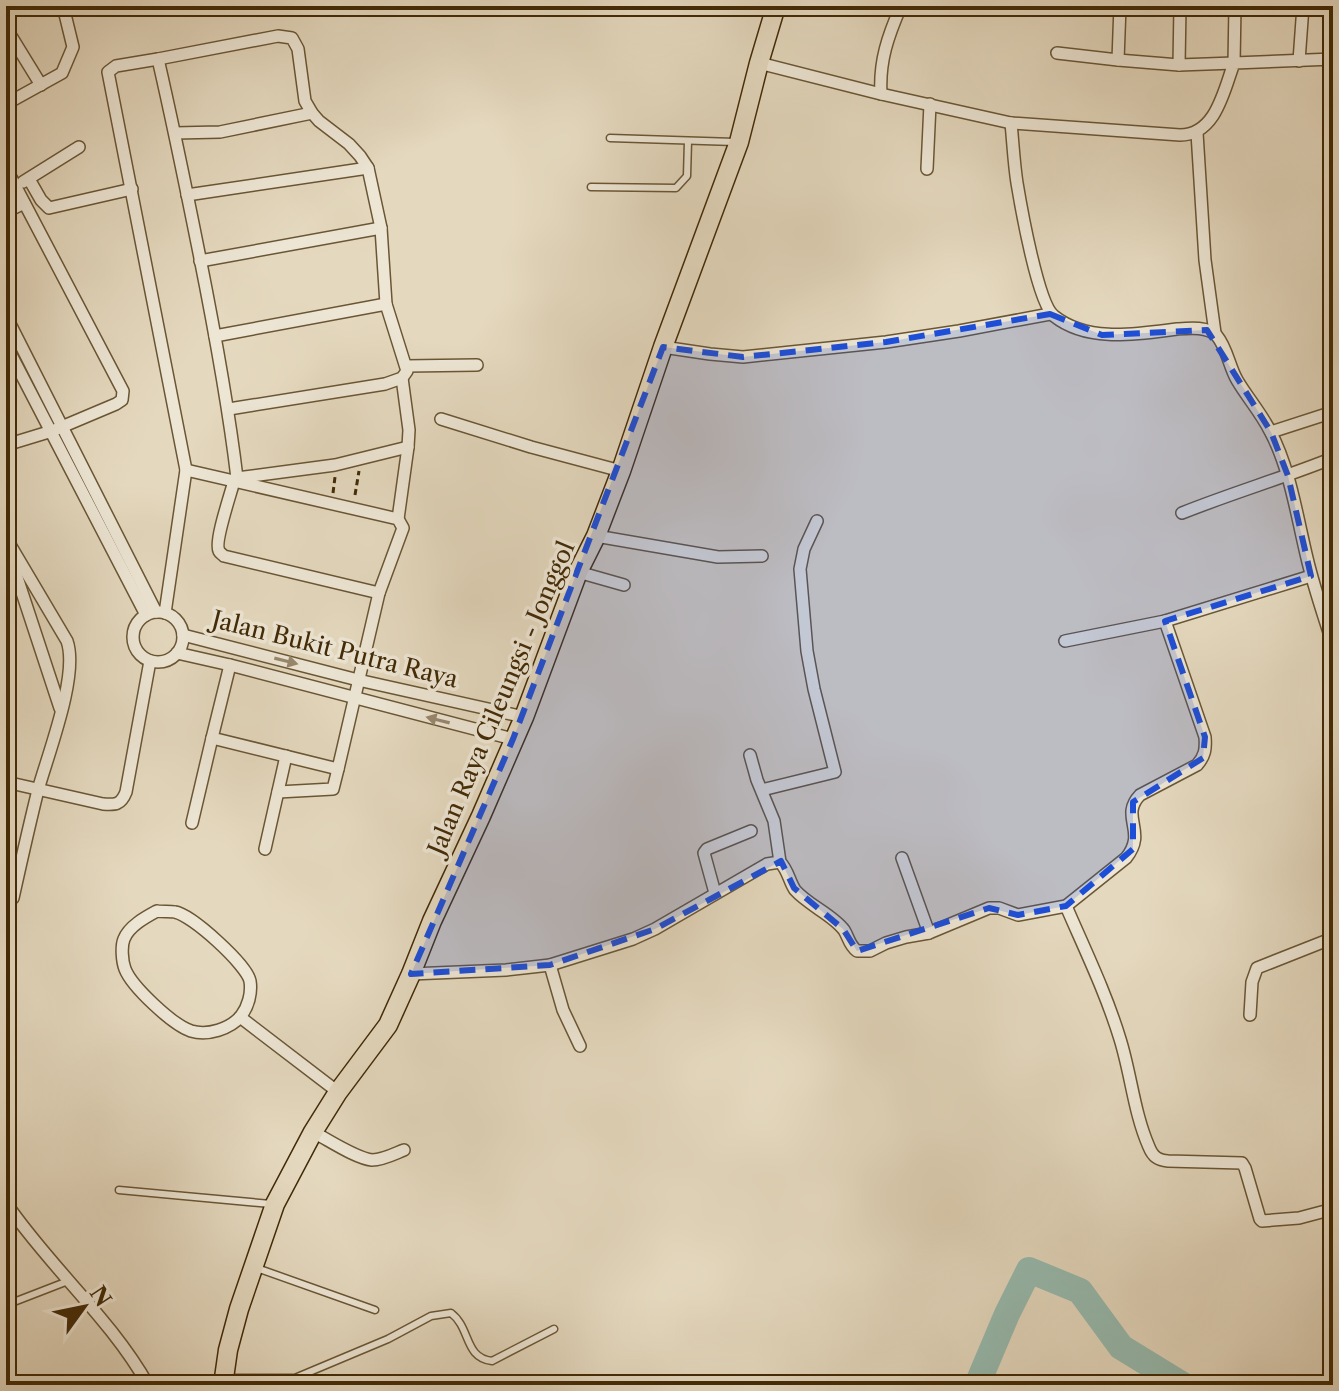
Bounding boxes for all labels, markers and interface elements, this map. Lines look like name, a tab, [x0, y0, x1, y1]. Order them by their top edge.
street label: Jalan Raya Cileungsi - Jonggol	[420, 537, 580, 863]
street label: Jalan Bukit Putra Raya	[205, 603, 461, 694]
one-way arrow	[273, 656, 298, 668]
one-way arrow	[425, 713, 450, 725]
north arrow	[44, 1267, 124, 1347]
text: N	[84, 1281, 117, 1312]

